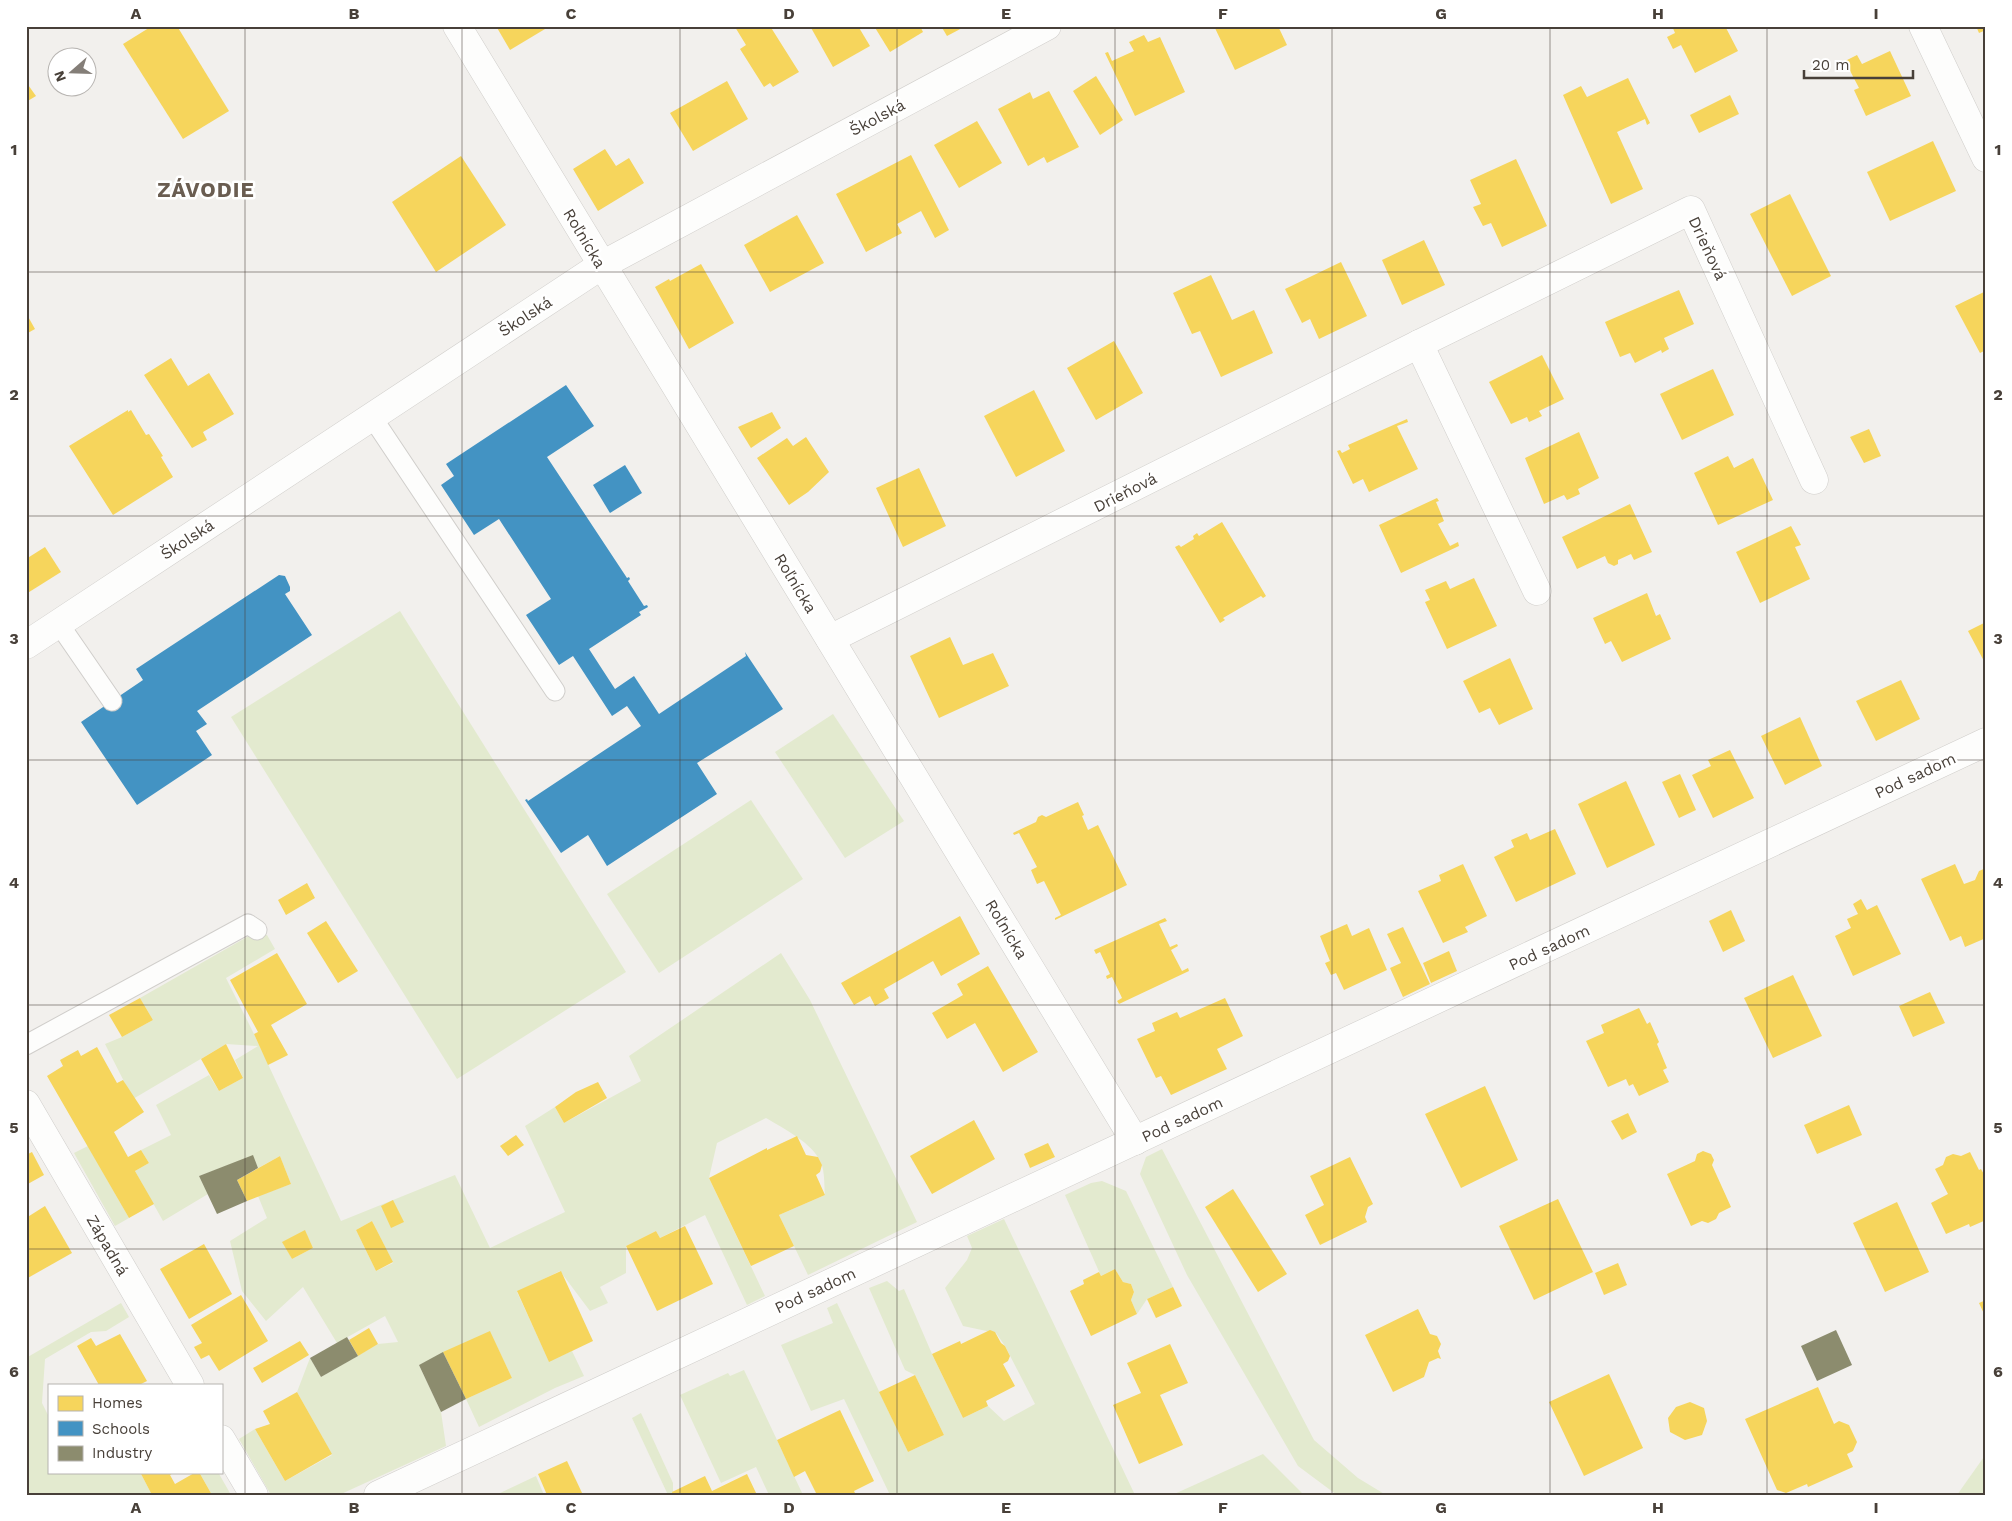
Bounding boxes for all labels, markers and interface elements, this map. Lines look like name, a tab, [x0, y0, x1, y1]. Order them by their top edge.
text: A	[131, 4, 142, 23]
text: B	[349, 4, 360, 23]
text: C	[566, 4, 577, 23]
text: D	[783, 4, 795, 23]
text: E	[1001, 4, 1011, 23]
text: F	[1218, 4, 1228, 23]
text: G	[1435, 4, 1447, 23]
text: H	[1652, 4, 1664, 23]
text: I	[1873, 4, 1879, 23]
north arrow	[48, 48, 98, 98]
scale bar	[1804, 48, 1913, 80]
text: 20 m	[1812, 56, 1850, 74]
text: N	[50, 69, 69, 84]
street label: Školská	[846, 95, 908, 140]
text: 1	[11, 140, 17, 159]
text: 1	[1995, 140, 2001, 159]
district label: ZÁVODIE	[157, 177, 255, 202]
street label: Roľnícka	[559, 205, 610, 271]
street label: Drieňová	[1685, 213, 1731, 283]
street label: Školská	[495, 292, 556, 341]
text: 2	[9, 385, 19, 404]
text: 2	[1993, 385, 2003, 404]
street label: Drieňová	[1091, 469, 1160, 516]
street label: Školská	[157, 515, 218, 564]
street label: Roľnícka	[770, 550, 821, 616]
text: 3	[9, 629, 19, 648]
text: 3	[1993, 629, 2003, 648]
street label: Pod sadom	[1872, 748, 1959, 802]
text: 4	[9, 873, 19, 892]
text: 4	[1993, 873, 2003, 892]
street label: Roľnícka	[981, 896, 1032, 962]
street label: Pod sadom	[1506, 920, 1593, 974]
street label: Pod sadom	[1139, 1092, 1226, 1146]
text: 5	[9, 1118, 19, 1137]
text: 5	[1993, 1118, 2003, 1137]
street label: Západná	[83, 1211, 133, 1279]
street label: Pod sadom	[772, 1263, 859, 1317]
text: 6	[9, 1362, 19, 1381]
text: 6	[1993, 1362, 2003, 1381]
legend	[48, 1384, 222, 1474]
text: Homes	[92, 1394, 143, 1412]
text: Schools	[92, 1420, 150, 1438]
text: Industry	[92, 1444, 153, 1462]
text: A	[131, 1498, 142, 1517]
text: B	[349, 1498, 360, 1517]
text: C	[566, 1498, 577, 1517]
text: D	[783, 1498, 795, 1517]
text: E	[1001, 1498, 1011, 1517]
text: F	[1218, 1498, 1228, 1517]
text: G	[1435, 1498, 1447, 1517]
text: H	[1652, 1498, 1664, 1517]
text: I	[1873, 1498, 1879, 1517]

